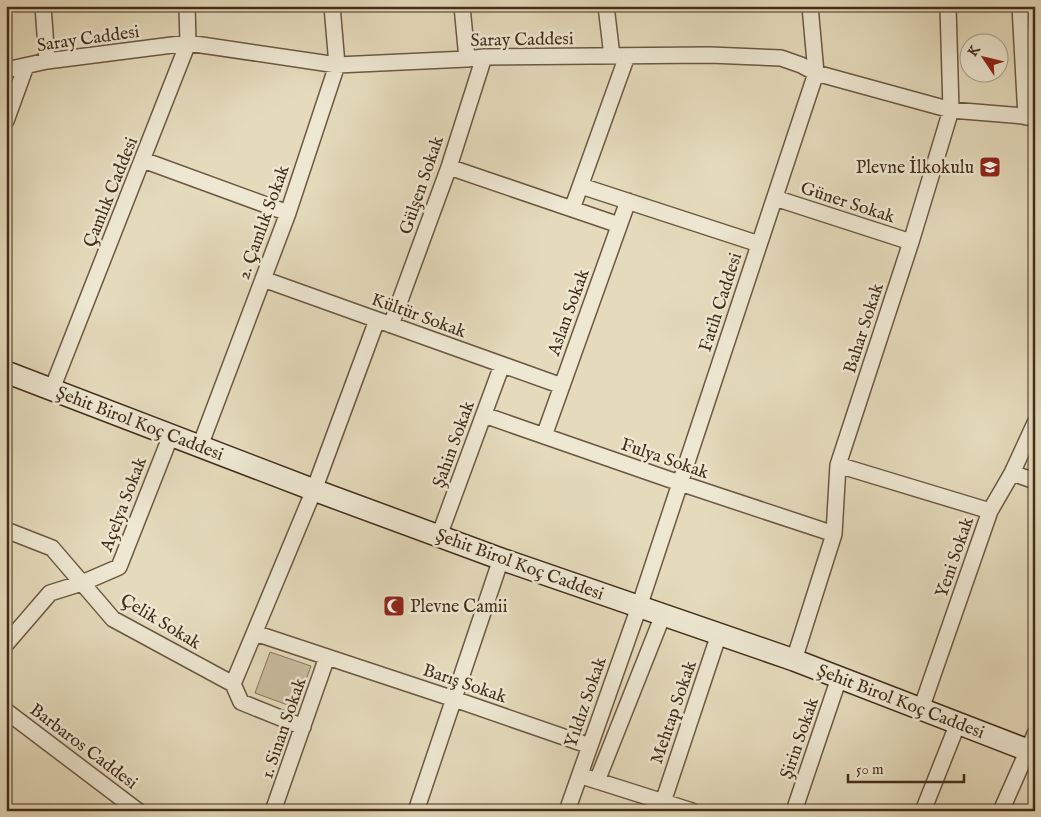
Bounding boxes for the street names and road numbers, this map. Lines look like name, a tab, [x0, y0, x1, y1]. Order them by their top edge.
street label: Saray Caddesi	[35, 21, 141, 58]
street label: Saray Caddesi	[470, 28, 574, 53]
street label: Gülşen Sokak	[395, 133, 450, 238]
street label: Çamlık Caddesi	[79, 134, 144, 251]
street label: 2. Çamlık Sokak	[233, 162, 296, 283]
street label: Güner Sokak	[797, 177, 898, 230]
street label: Fatih Caddesi	[695, 250, 748, 355]
street label: Aslan Sokak	[543, 266, 596, 360]
street label: Bahar Sokak	[839, 280, 890, 376]
street label: Kültür Sokak	[368, 289, 469, 344]
street label: Şehit Birol Koç Caddesi	[53, 382, 227, 467]
street label: Şahin Sokak	[428, 398, 481, 491]
street label: Fulya Sokak	[617, 434, 712, 485]
street label: Açelya Sokak	[96, 454, 153, 556]
street label: Yeni Sokak	[931, 514, 980, 601]
street label: Şehit Birol Koç Caddesi	[432, 524, 607, 607]
street label: Çelik Sokak	[116, 589, 205, 656]
street label: Yıldız Sokak	[560, 654, 613, 751]
street label: Mehtap Sokak	[646, 657, 703, 767]
street label: Barış Sokak	[420, 659, 510, 710]
street label: Şehit Birol Koç Caddesi	[814, 660, 988, 745]
street label: 1. Sinan Sokak	[256, 675, 313, 782]
street label: Şirin Sokak	[776, 694, 825, 782]
street label: Barbaros Caddesi	[24, 699, 142, 795]

